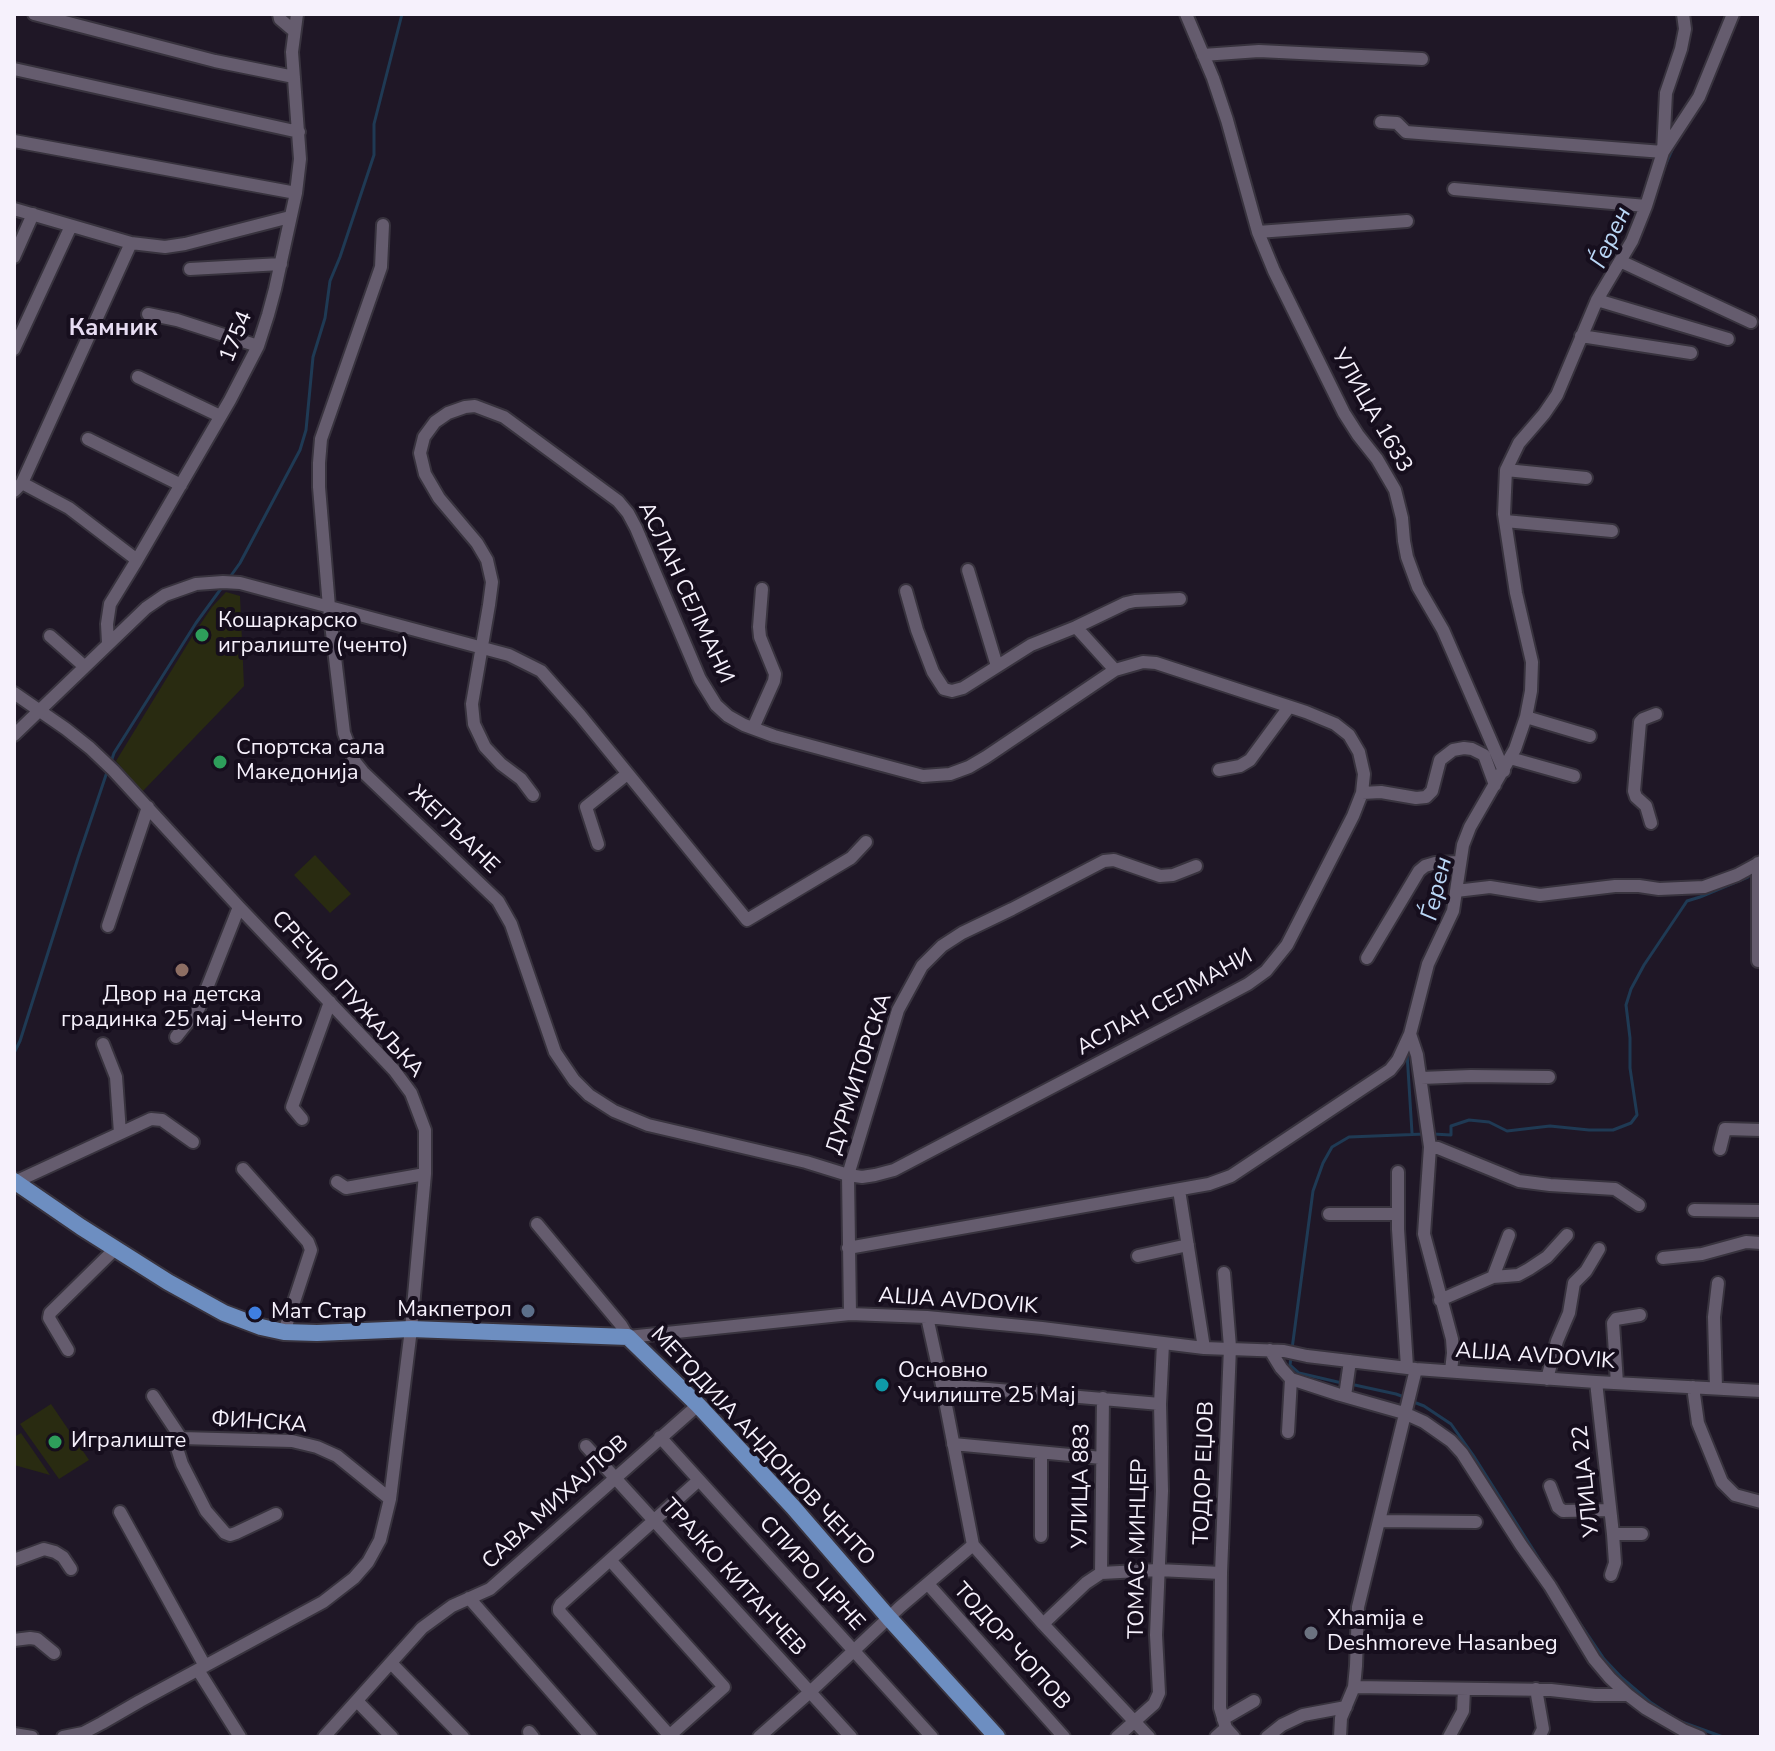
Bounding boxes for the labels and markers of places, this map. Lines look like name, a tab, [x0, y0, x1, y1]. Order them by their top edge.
place label: Кошаркарско игралиште (ченто)	[218, 609, 409, 660]
marker: Кошаркарско игралиште (ченто)	[193, 626, 211, 644]
place label: Спортска сала Македонија	[236, 736, 385, 788]
marker: Спортска сала Македонија	[211, 753, 229, 771]
marker: Двор на детска градинка 25 мај -Ченто	[173, 961, 191, 979]
place label: Двор на детска градинка 25 мај -Ченто	[61, 983, 303, 1034]
place label: Макпетрол	[397, 1298, 512, 1324]
place label: Мат Стар	[271, 1300, 367, 1326]
marker: Макпетрол	[519, 1302, 537, 1320]
marker: Мат Стар	[246, 1304, 264, 1322]
place label: Основно Училиште 25 Мај	[898, 1359, 1076, 1410]
marker: Основно Училиште 25 Мај	[873, 1376, 891, 1394]
place label: Игралиште	[71, 1429, 186, 1455]
marker: Игралиште	[46, 1433, 64, 1451]
place label: Xhamija e Deshmoreve Hasanbeg	[1327, 1607, 1558, 1658]
marker: Xhamija e Deshmoreve Hasanbeg	[1302, 1624, 1320, 1642]

